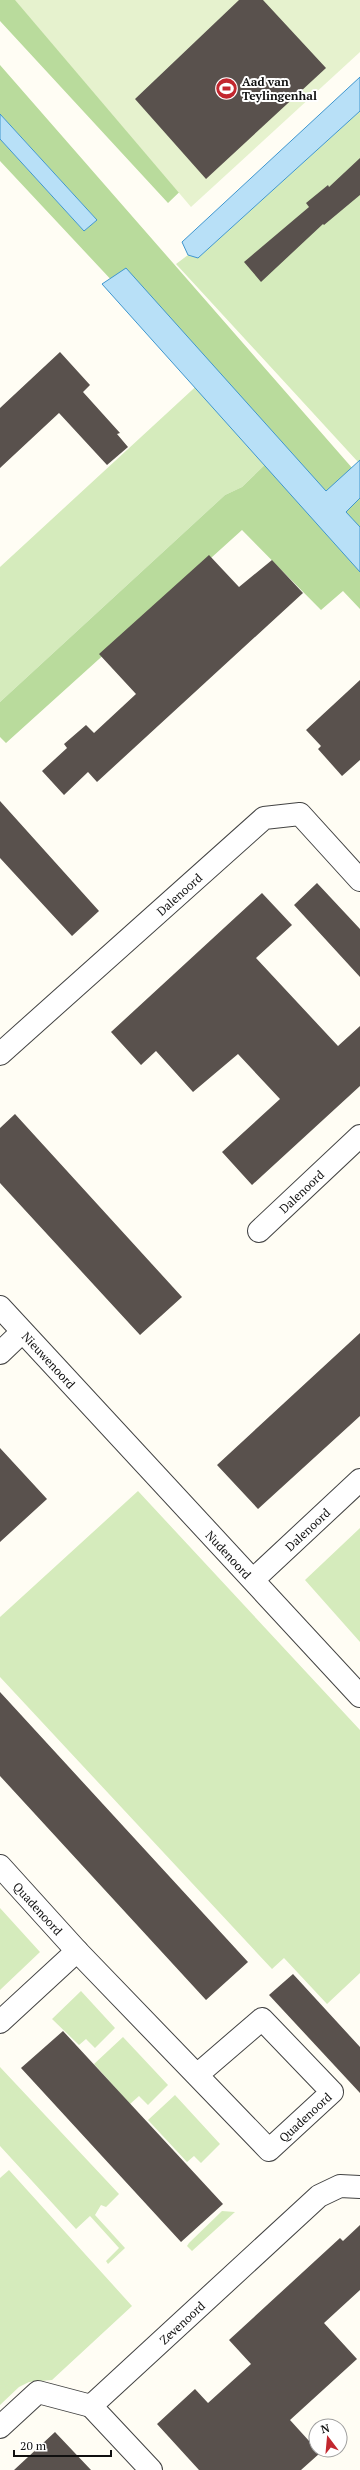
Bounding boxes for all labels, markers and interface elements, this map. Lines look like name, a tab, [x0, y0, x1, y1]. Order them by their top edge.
place label: Aad van Teylingenhal	[242, 74, 317, 103]
sports icon: Aad van Teylingenhal	[213, 75, 239, 101]
street label: Dalenoord	[153, 870, 205, 918]
street label: Dalenoord	[276, 1166, 327, 1216]
street label: Nieuwenoord	[19, 1328, 79, 1391]
street label: Dalenoord	[282, 1504, 333, 1554]
street label: Nudenoord	[203, 1527, 255, 1582]
street label: Quadenoord	[10, 1879, 66, 1938]
street label: Quadenoord	[275, 2089, 335, 2145]
street label: Zevenoord	[156, 2297, 208, 2347]
north arrow	[308, 2418, 348, 2458]
text: N	[319, 2420, 332, 2436]
scale bar	[14, 2432, 111, 2458]
text: 20 m	[20, 2438, 47, 2453]

